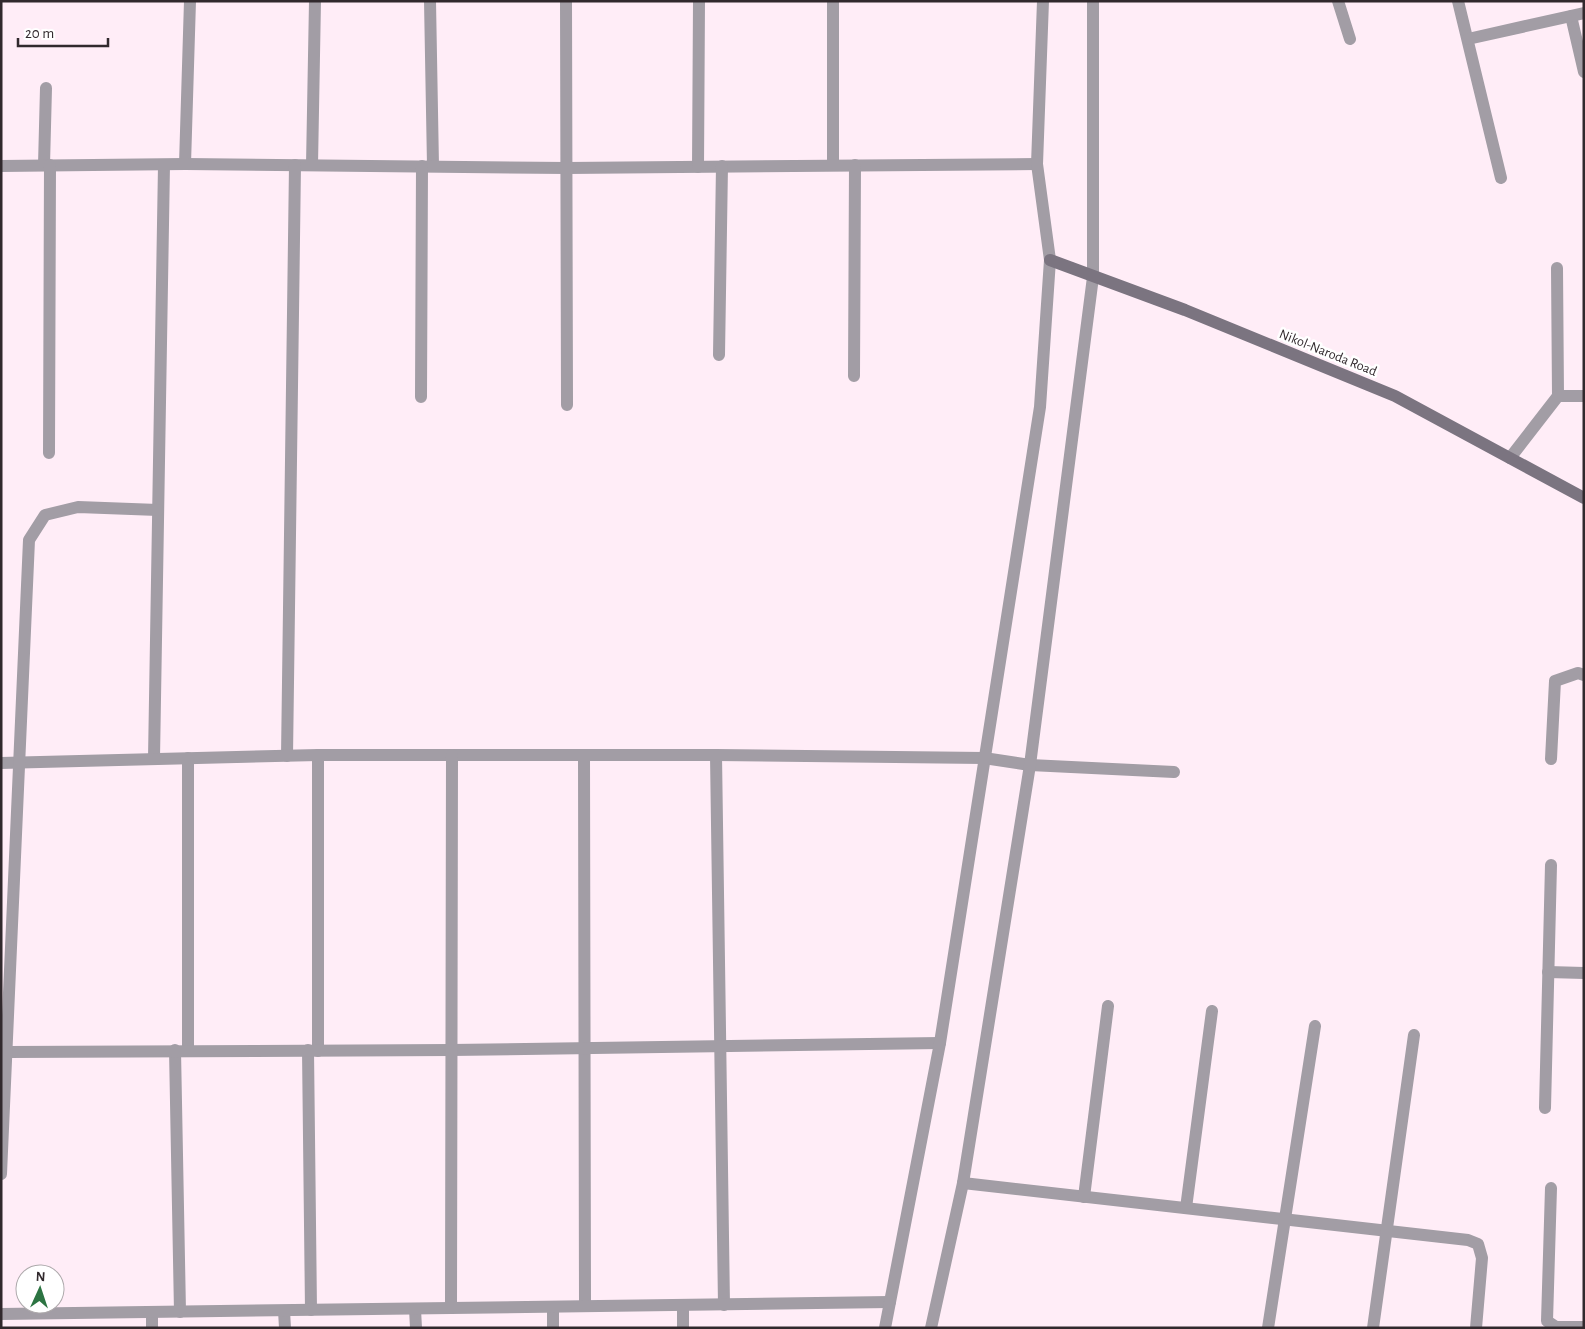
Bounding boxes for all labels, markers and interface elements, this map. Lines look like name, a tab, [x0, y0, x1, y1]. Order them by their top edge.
scale bar	[18, 15, 108, 47]
text: 20 m	[25, 26, 54, 41]
street label: Nikol-Naroda Road	[1277, 327, 1379, 379]
north arrow	[15, 1264, 65, 1314]
text: N	[35, 1270, 46, 1284]

